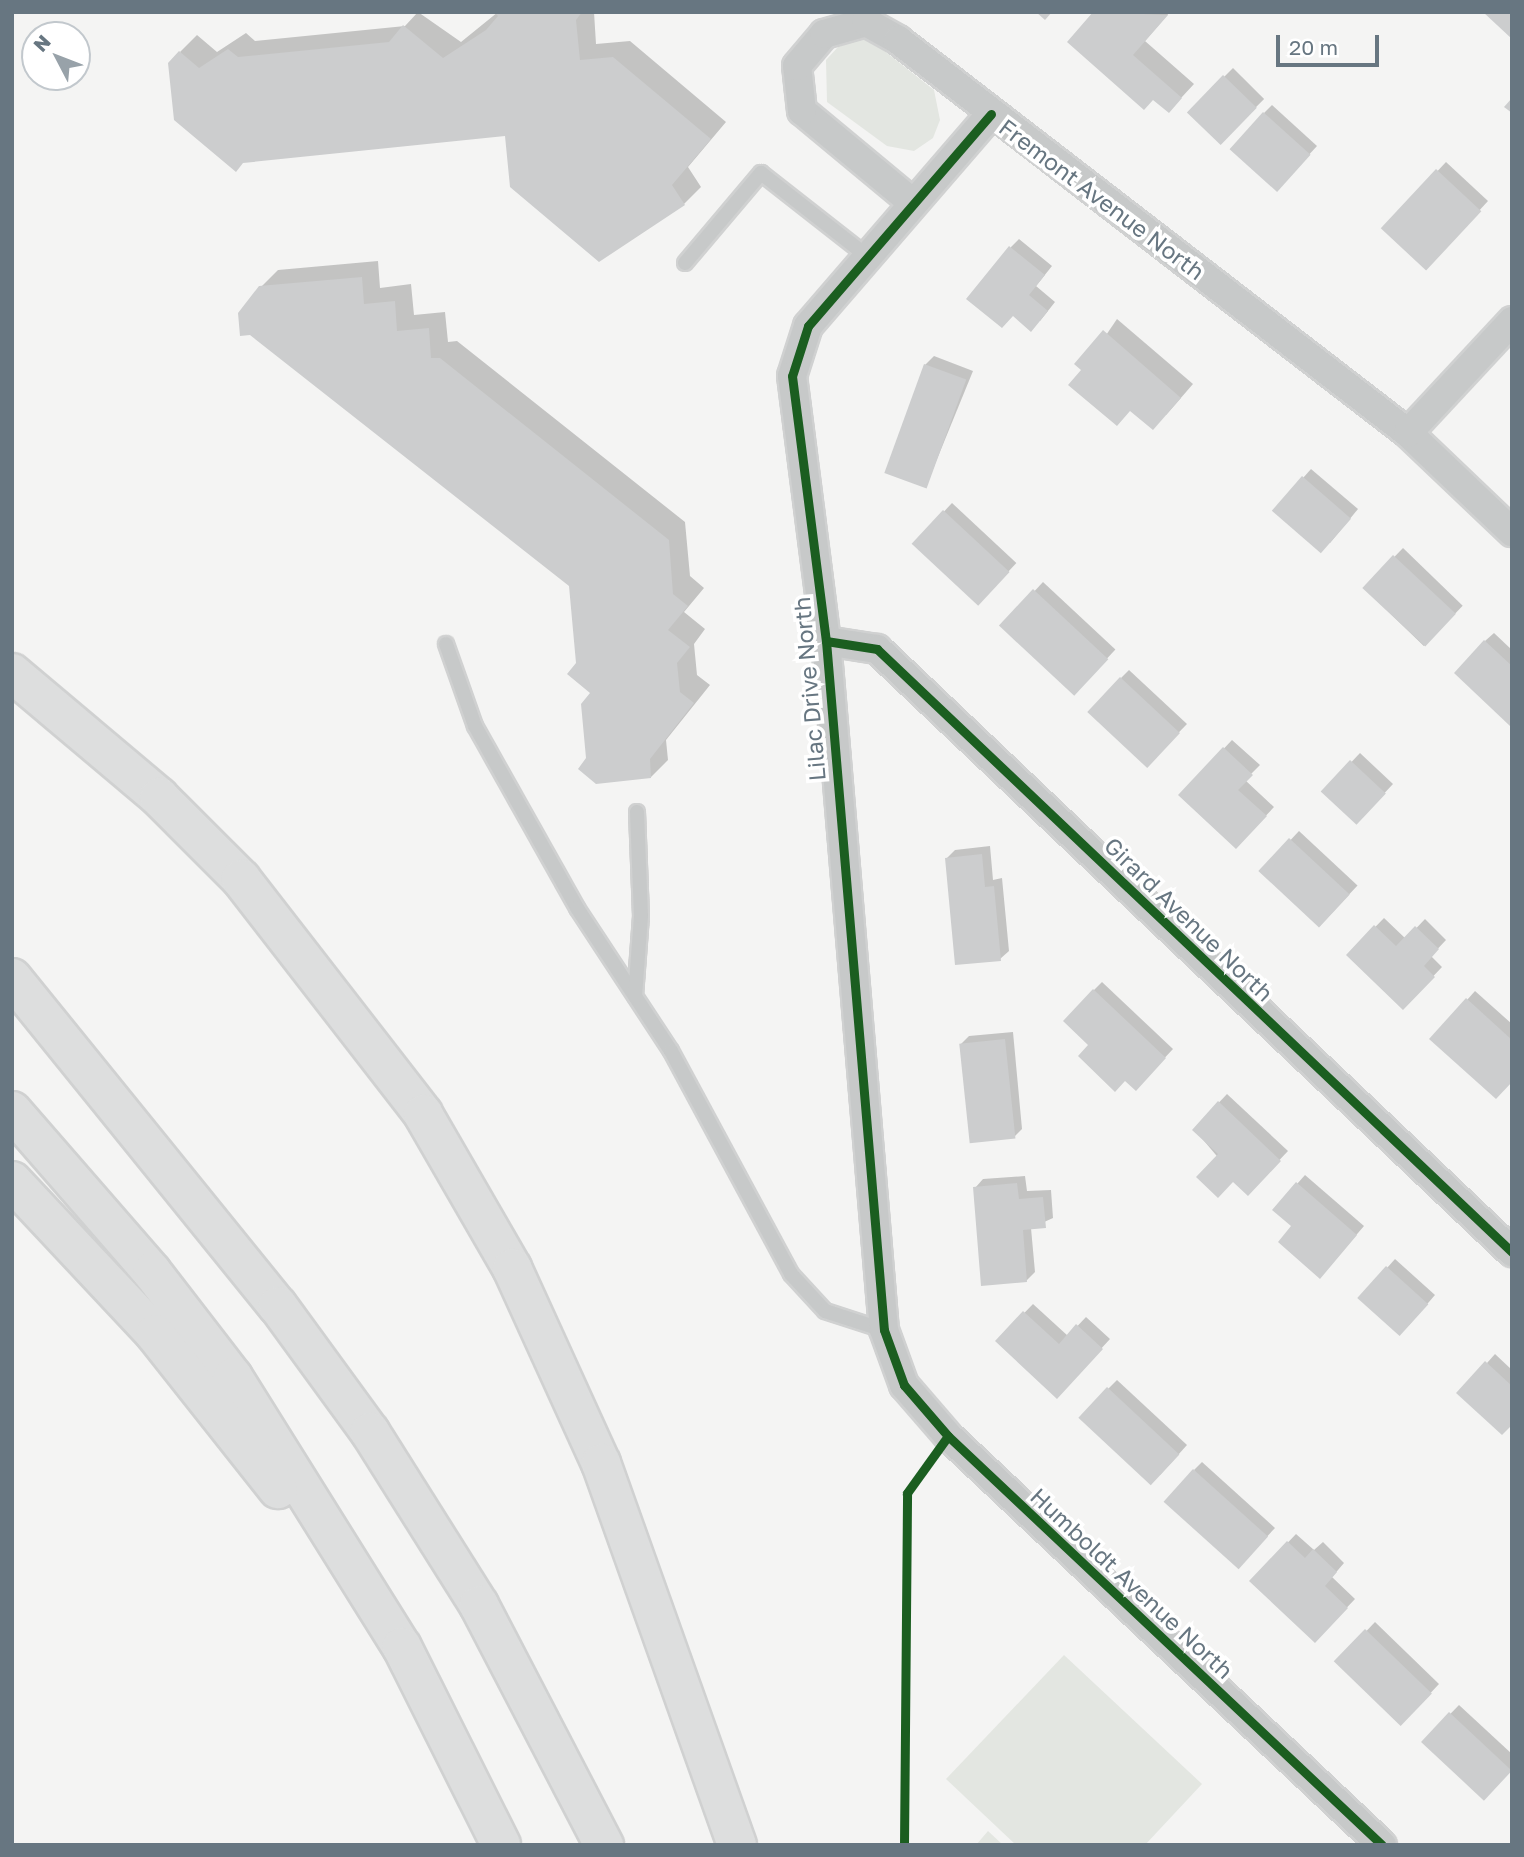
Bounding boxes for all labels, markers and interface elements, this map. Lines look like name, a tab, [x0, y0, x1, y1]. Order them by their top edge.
north arrow	[21, 21, 91, 91]
scale bar	[1279, 21, 1382, 65]
text: N	[28, 30, 55, 56]
text: 20 m	[1289, 34, 1338, 60]
street label: Fremont Avenue North	[994, 113, 1210, 285]
street label: Lilac Drive North	[787, 596, 831, 782]
street label: Girard Avenue North	[1099, 831, 1279, 1007]
street label: Humboldt Avenue North	[1025, 1482, 1239, 1684]

